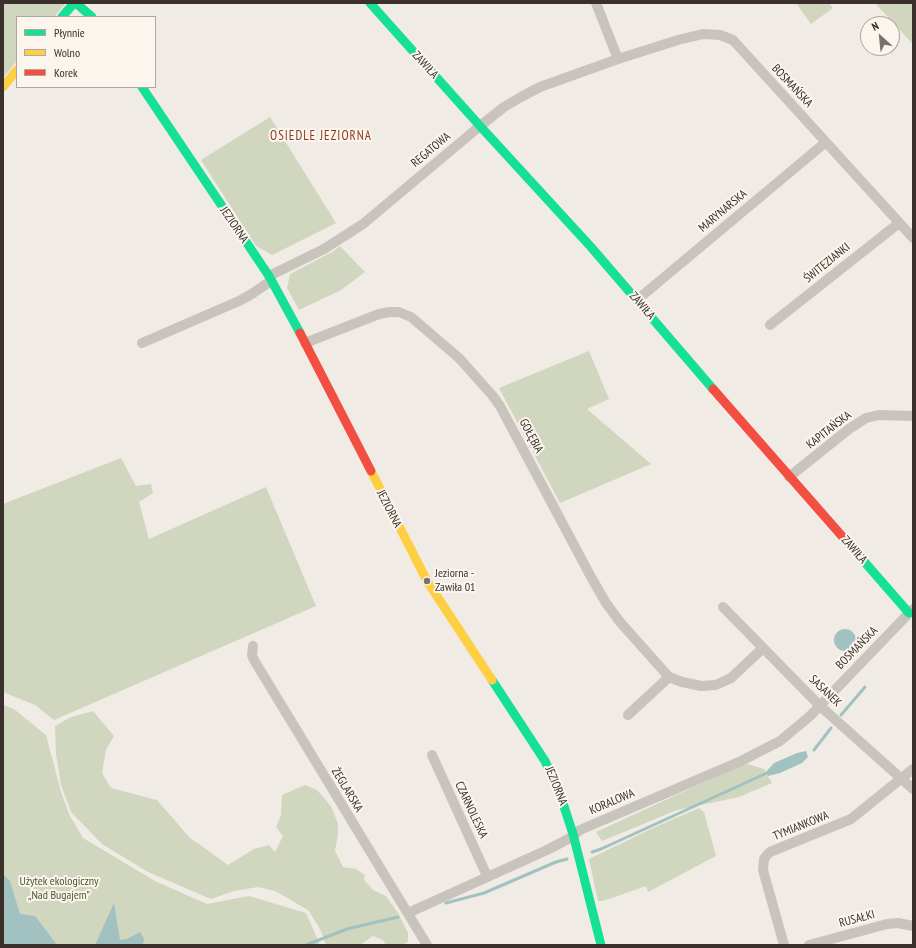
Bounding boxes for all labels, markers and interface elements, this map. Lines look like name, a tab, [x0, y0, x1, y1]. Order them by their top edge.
legend	[16, 16, 156, 88]
north arrow	[860, 16, 900, 56]
text: N	[869, 19, 881, 34]
text: Płynnie	[54, 25, 85, 40]
text: Wolno	[54, 45, 80, 60]
street label: ZAWIŁA	[409, 48, 441, 82]
street label: BOSMAŃSKA	[768, 61, 816, 111]
text: Korek	[54, 65, 78, 80]
district label: OSIEDLE JEZIORNA	[270, 128, 372, 144]
street label: REGATOWA	[409, 130, 453, 170]
street label: MARYNARSKA	[696, 187, 750, 235]
street label: JEZIORNA	[217, 204, 251, 246]
street label: ŚWITEZIANKI	[801, 240, 853, 286]
street label: ZAWIŁA	[626, 289, 658, 323]
street label: KAPITAŃSKA	[804, 408, 854, 452]
street label: GOŁĘBIA	[516, 416, 546, 456]
street label: JEZIORNA	[373, 488, 405, 530]
street label: ZAWIŁA	[838, 533, 870, 567]
place label: Jeziorna - Zawiła 01	[435, 567, 476, 595]
marker: Jeziorna - Zawiła 01	[422, 576, 432, 586]
street label: BOSMAŃSKA	[833, 624, 881, 672]
street label: SASANEK	[806, 672, 844, 710]
street label: JEZIORNA	[542, 764, 570, 808]
street label: ŻEGLARSKA	[328, 765, 366, 815]
street label: CZARNOLESKA	[452, 779, 490, 841]
street label: KORALOWA	[587, 786, 637, 818]
street label: TYMIANKOWA	[771, 808, 831, 844]
park label: Użytek ekologiczny „Nad Bugajem”	[19, 875, 99, 903]
street label: RUSAŁKI	[837, 907, 877, 931]

